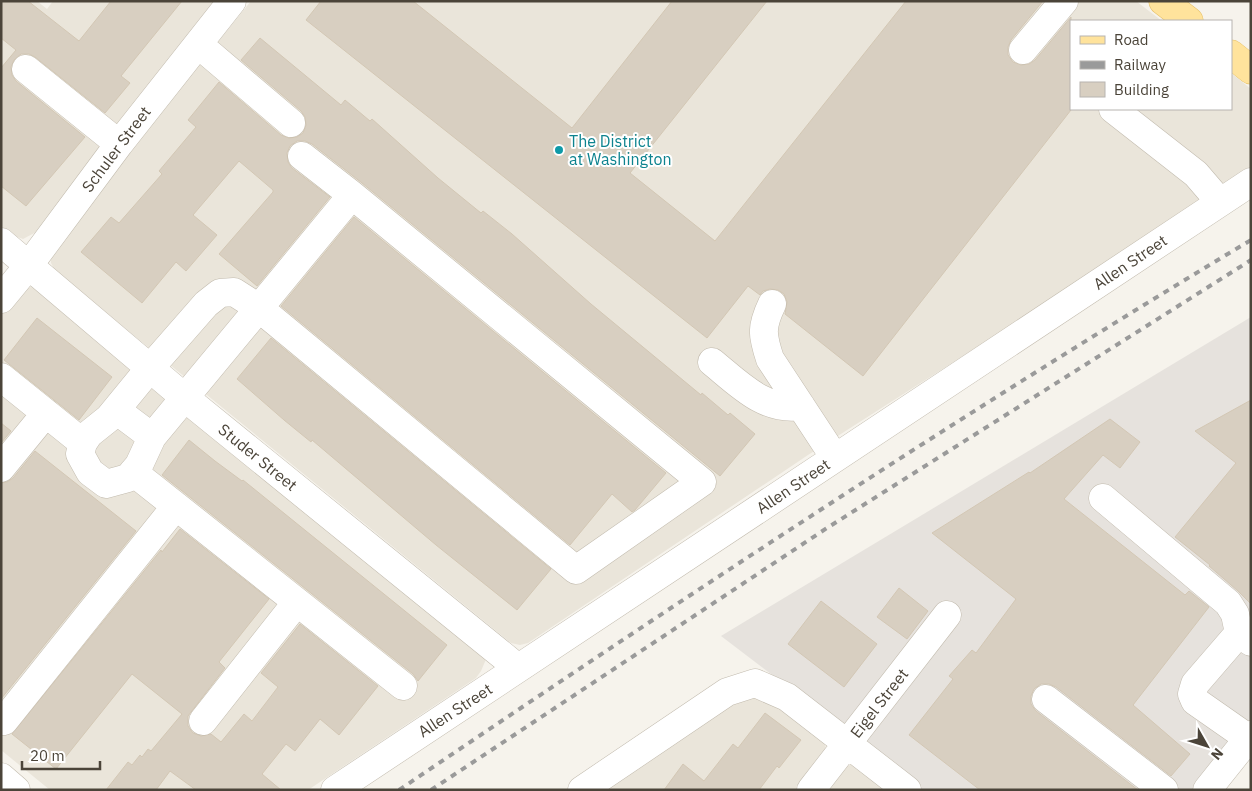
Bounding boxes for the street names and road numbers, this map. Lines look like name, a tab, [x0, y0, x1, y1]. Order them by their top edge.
street label: Schuler Street	[77, 102, 155, 196]
street label: Allen Street	[1089, 230, 1171, 294]
street label: Studer Street	[215, 419, 301, 495]
street label: Allen Street	[752, 454, 834, 518]
street label: Eigel Street	[846, 664, 912, 742]
street label: Allen Street	[414, 679, 496, 741]

